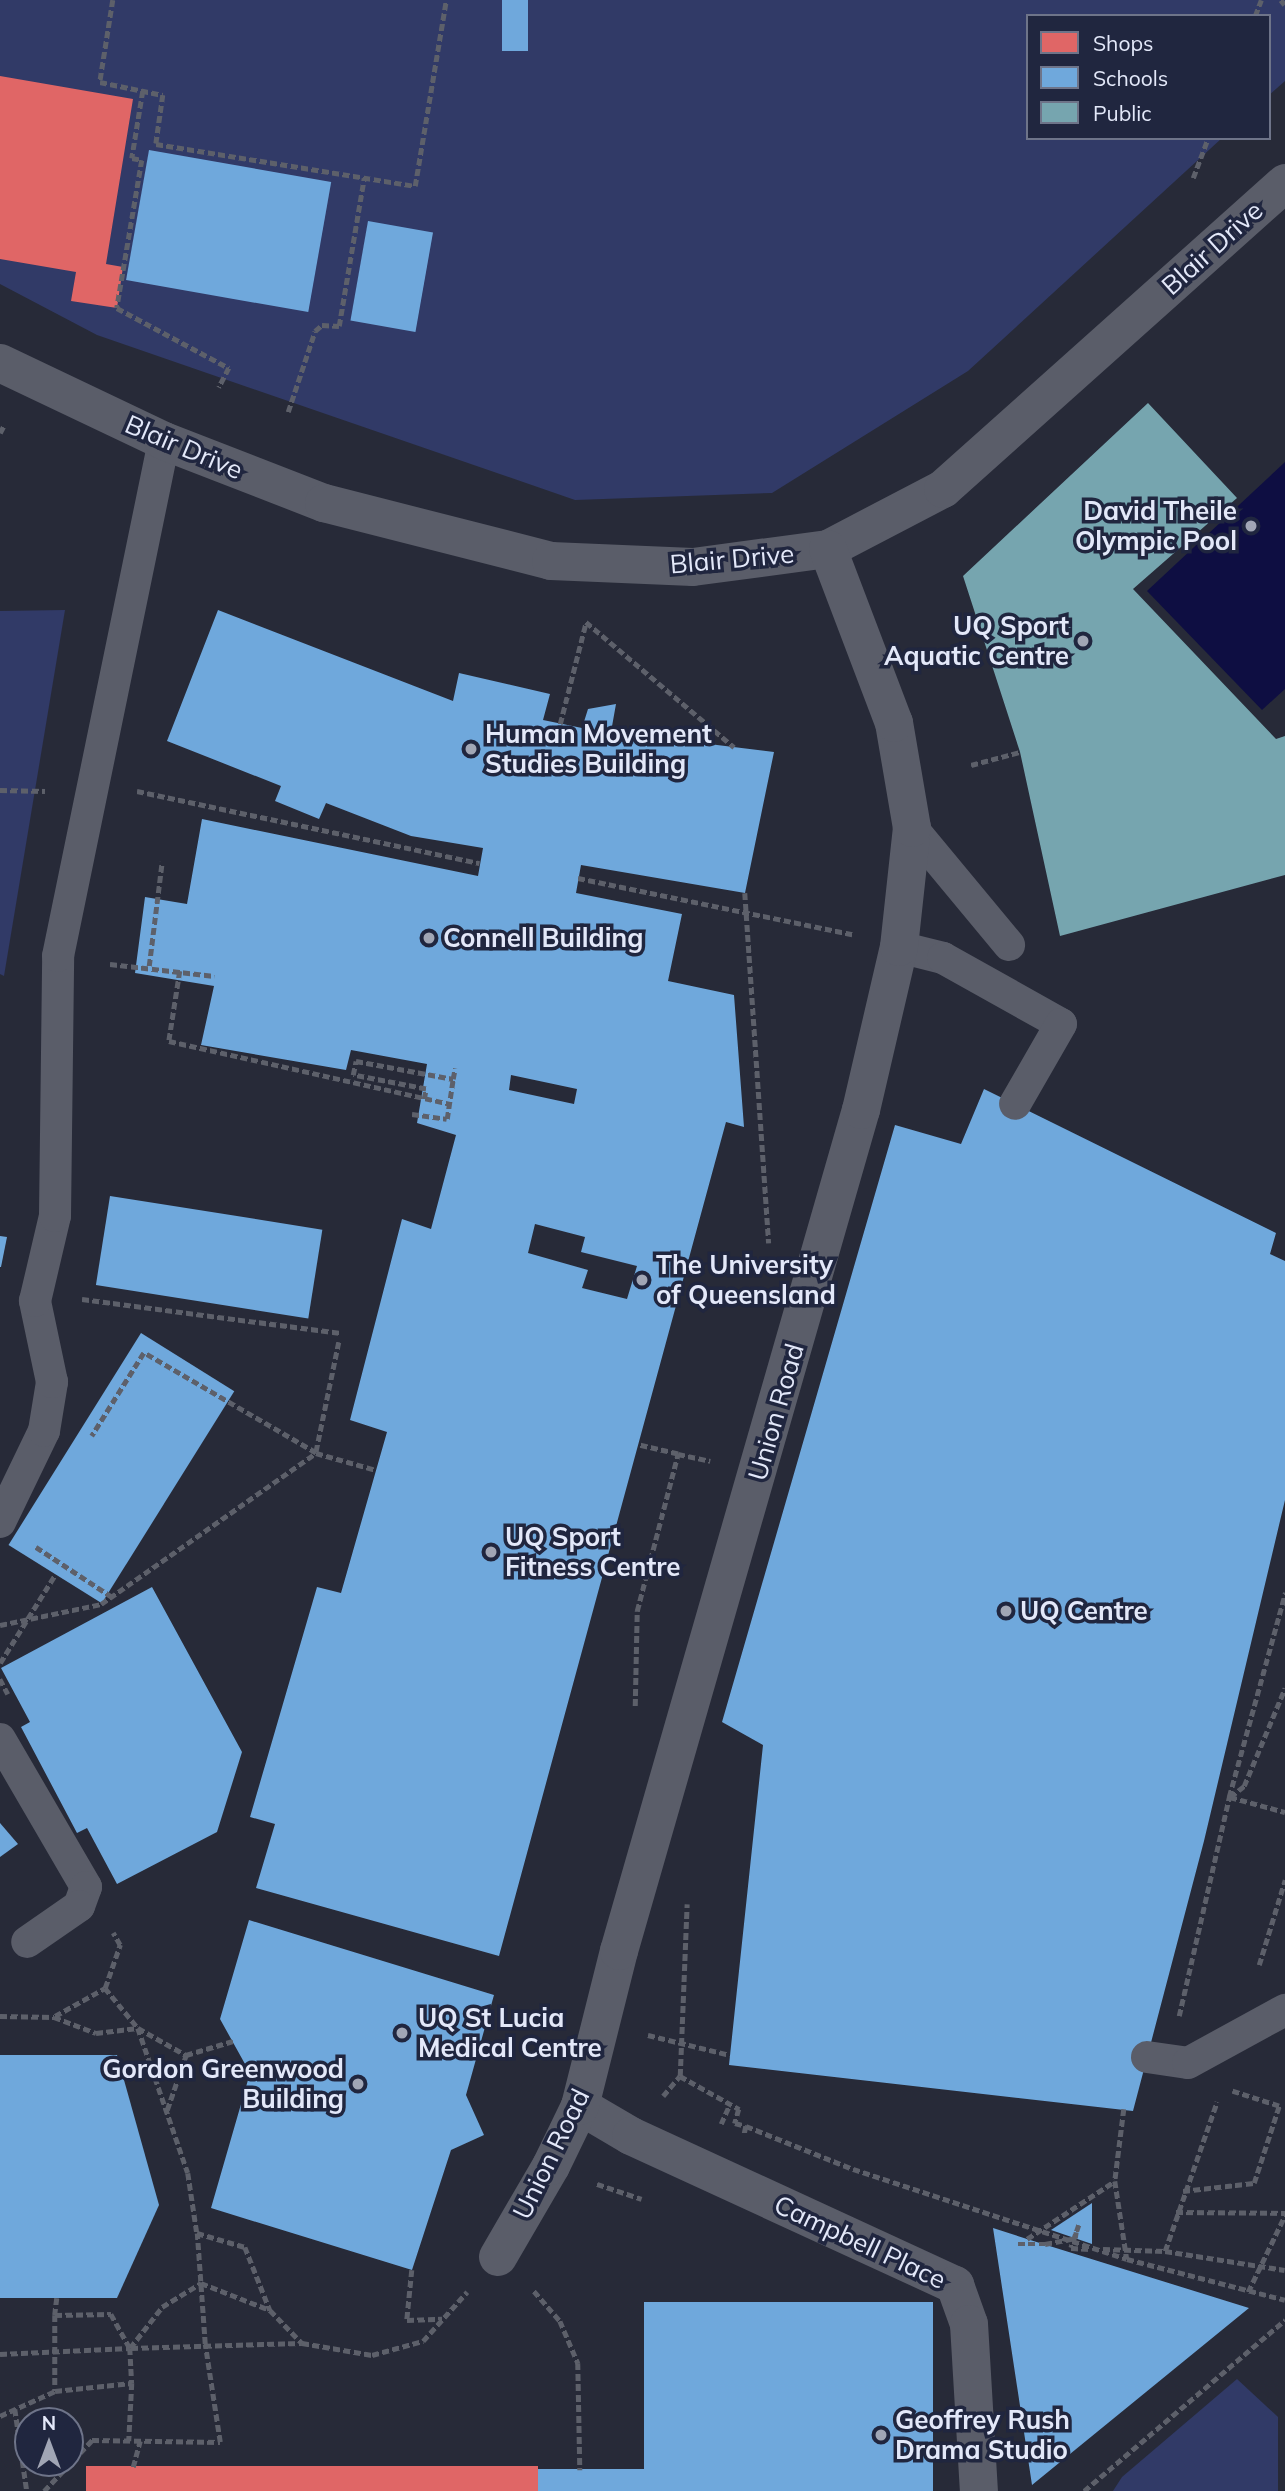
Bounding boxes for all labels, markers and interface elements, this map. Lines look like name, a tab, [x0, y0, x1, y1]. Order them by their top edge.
legend	[1026, 14, 1271, 140]
text: Shops	[1093, 30, 1153, 56]
text: Schools	[1093, 65, 1168, 91]
text: Public	[1093, 100, 1152, 126]
street label: Blair Drive	[1155, 195, 1269, 301]
street label: Blair Drive	[121, 408, 247, 486]
place label: David Theile Olympic Pool	[1075, 495, 1237, 556]
marker: David Theile Olympic Pool	[1243, 518, 1259, 534]
street label: Blair Drive	[669, 538, 795, 580]
place label: UQ Sport Aquatic Centre	[884, 610, 1069, 672]
marker: UQ Sport Aquatic Centre	[1075, 633, 1091, 649]
place label: Human Movement Studies Building	[485, 718, 712, 780]
marker: Human Movement Studies Building	[463, 741, 479, 757]
place label: Connell Building	[443, 922, 643, 954]
marker: Connell Building	[421, 930, 437, 946]
place label: The University of Queensland	[656, 1249, 836, 1310]
marker: The University of Queensland	[634, 1272, 650, 1288]
street label: Union Road	[742, 1340, 810, 1484]
place label: UQ Sport Fitness Centre	[505, 1521, 681, 1582]
marker: UQ Sport Fitness Centre	[483, 1544, 499, 1560]
place label: UQ Centre	[1020, 1595, 1148, 1627]
marker: UQ Centre	[998, 1603, 1014, 1619]
place label: UQ St Lucia Medical Centre	[418, 2002, 602, 2064]
marker: UQ St Lucia Medical Centre	[392, 2023, 412, 2043]
place label: Gordon Greenwood Building	[102, 2053, 344, 2114]
marker: Gordon Greenwood Building	[350, 2076, 366, 2092]
street label: Union Road	[506, 2084, 596, 2224]
street label: Campbell Place	[769, 2189, 951, 2295]
place label: Geoffrey Rush Drama Studio	[895, 2404, 1070, 2466]
north arrow	[14, 2407, 84, 2477]
text: N	[42, 2411, 56, 2435]
marker: Geoffrey Rush Drama Studio	[873, 2427, 889, 2443]

